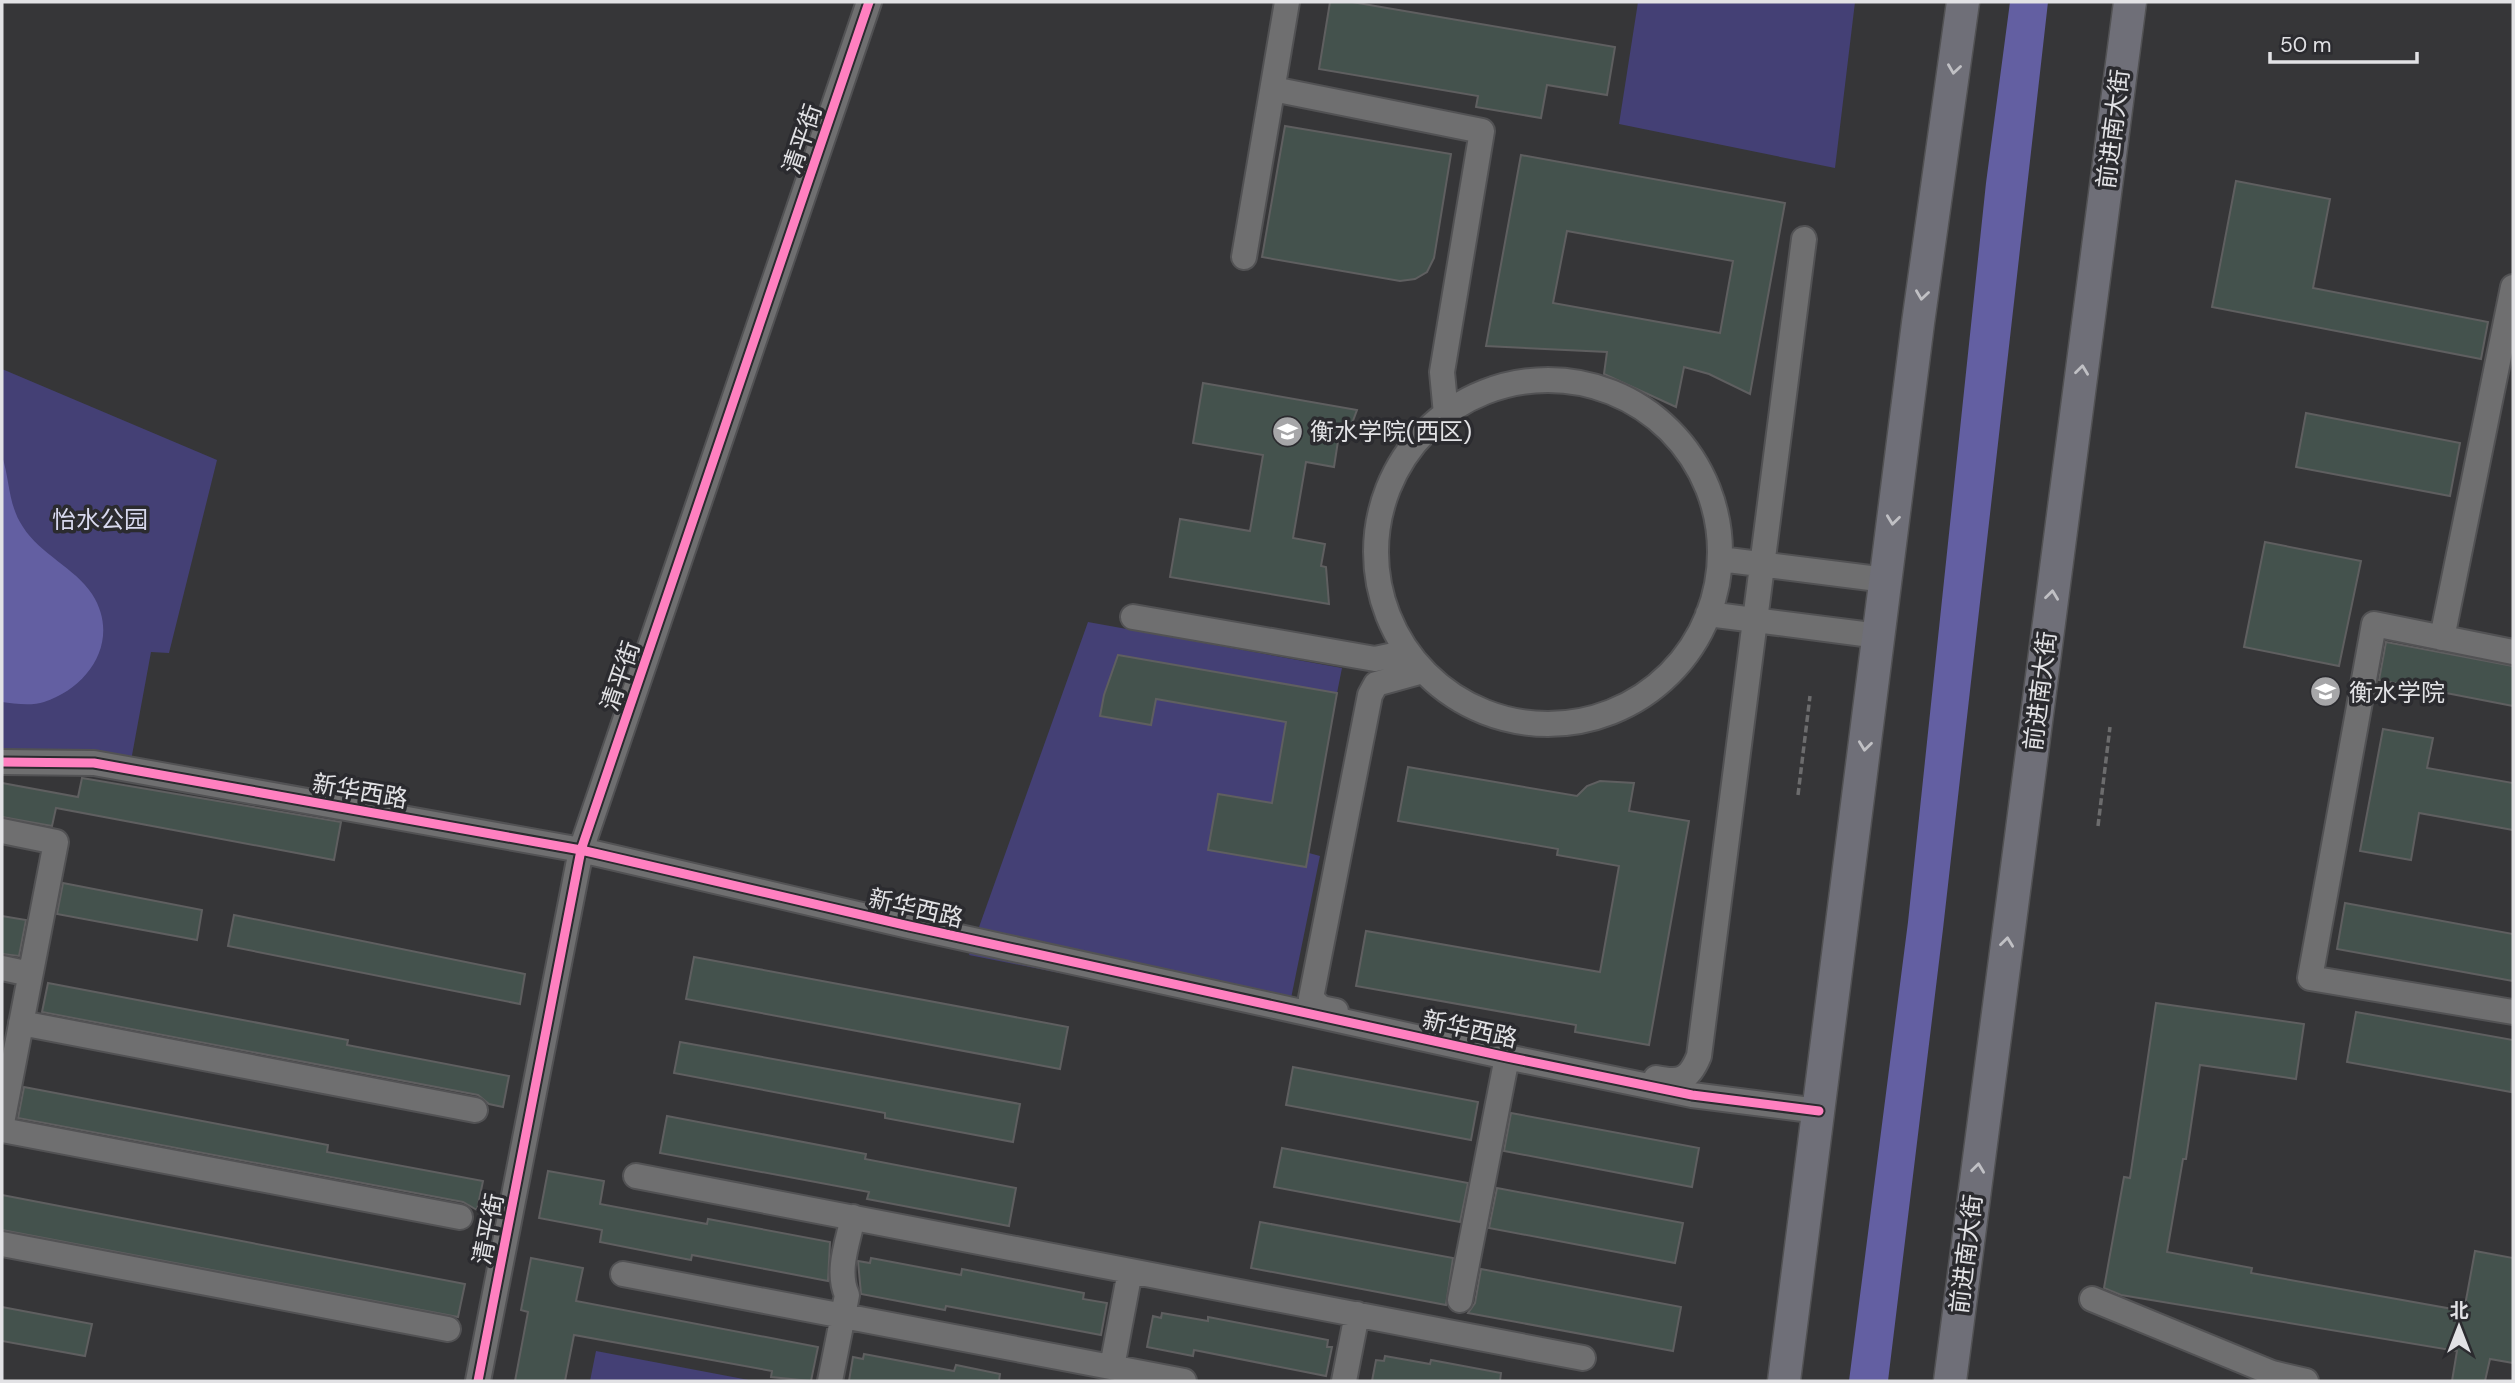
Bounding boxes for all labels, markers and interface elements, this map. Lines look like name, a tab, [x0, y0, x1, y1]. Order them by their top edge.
scale bar	[2270, 21, 2417, 65]
text: 50 m	[2280, 31, 2331, 59]
one-way arrow	[1946, 63, 1961, 75]
street label: 前进南大街	[2090, 68, 2136, 190]
street label: 清平街	[776, 100, 828, 178]
one-way arrow	[1915, 289, 1930, 301]
one-way arrow	[2074, 364, 2089, 375]
school or university icon: 衡水学院(西区)	[1270, 414, 1304, 448]
place label: 衡水学院(西区)	[1310, 416, 1472, 447]
park label: 怡水公园	[52, 504, 148, 535]
one-way arrow	[1886, 514, 1901, 526]
one-way arrow	[2045, 589, 2060, 601]
street label: 前进南大街	[2017, 630, 2063, 752]
street label: 清平街	[594, 637, 646, 715]
school or university icon: 衡水学院	[2309, 675, 2343, 709]
place label: 衡水学院	[2349, 677, 2445, 708]
one-way arrow	[1857, 740, 1872, 752]
street label: 新华西路	[310, 767, 410, 815]
street label: 新华西路	[866, 882, 966, 934]
one-way arrow	[2000, 936, 2015, 948]
street label: 新华西路	[1420, 1004, 1520, 1054]
one-way arrow	[1970, 1162, 1985, 1174]
street label: 清平街	[466, 1191, 510, 1267]
street label: 前进南大街	[1943, 1193, 1989, 1315]
north arrow	[2424, 1292, 2494, 1362]
text: 北	[2449, 1298, 2469, 1323]

